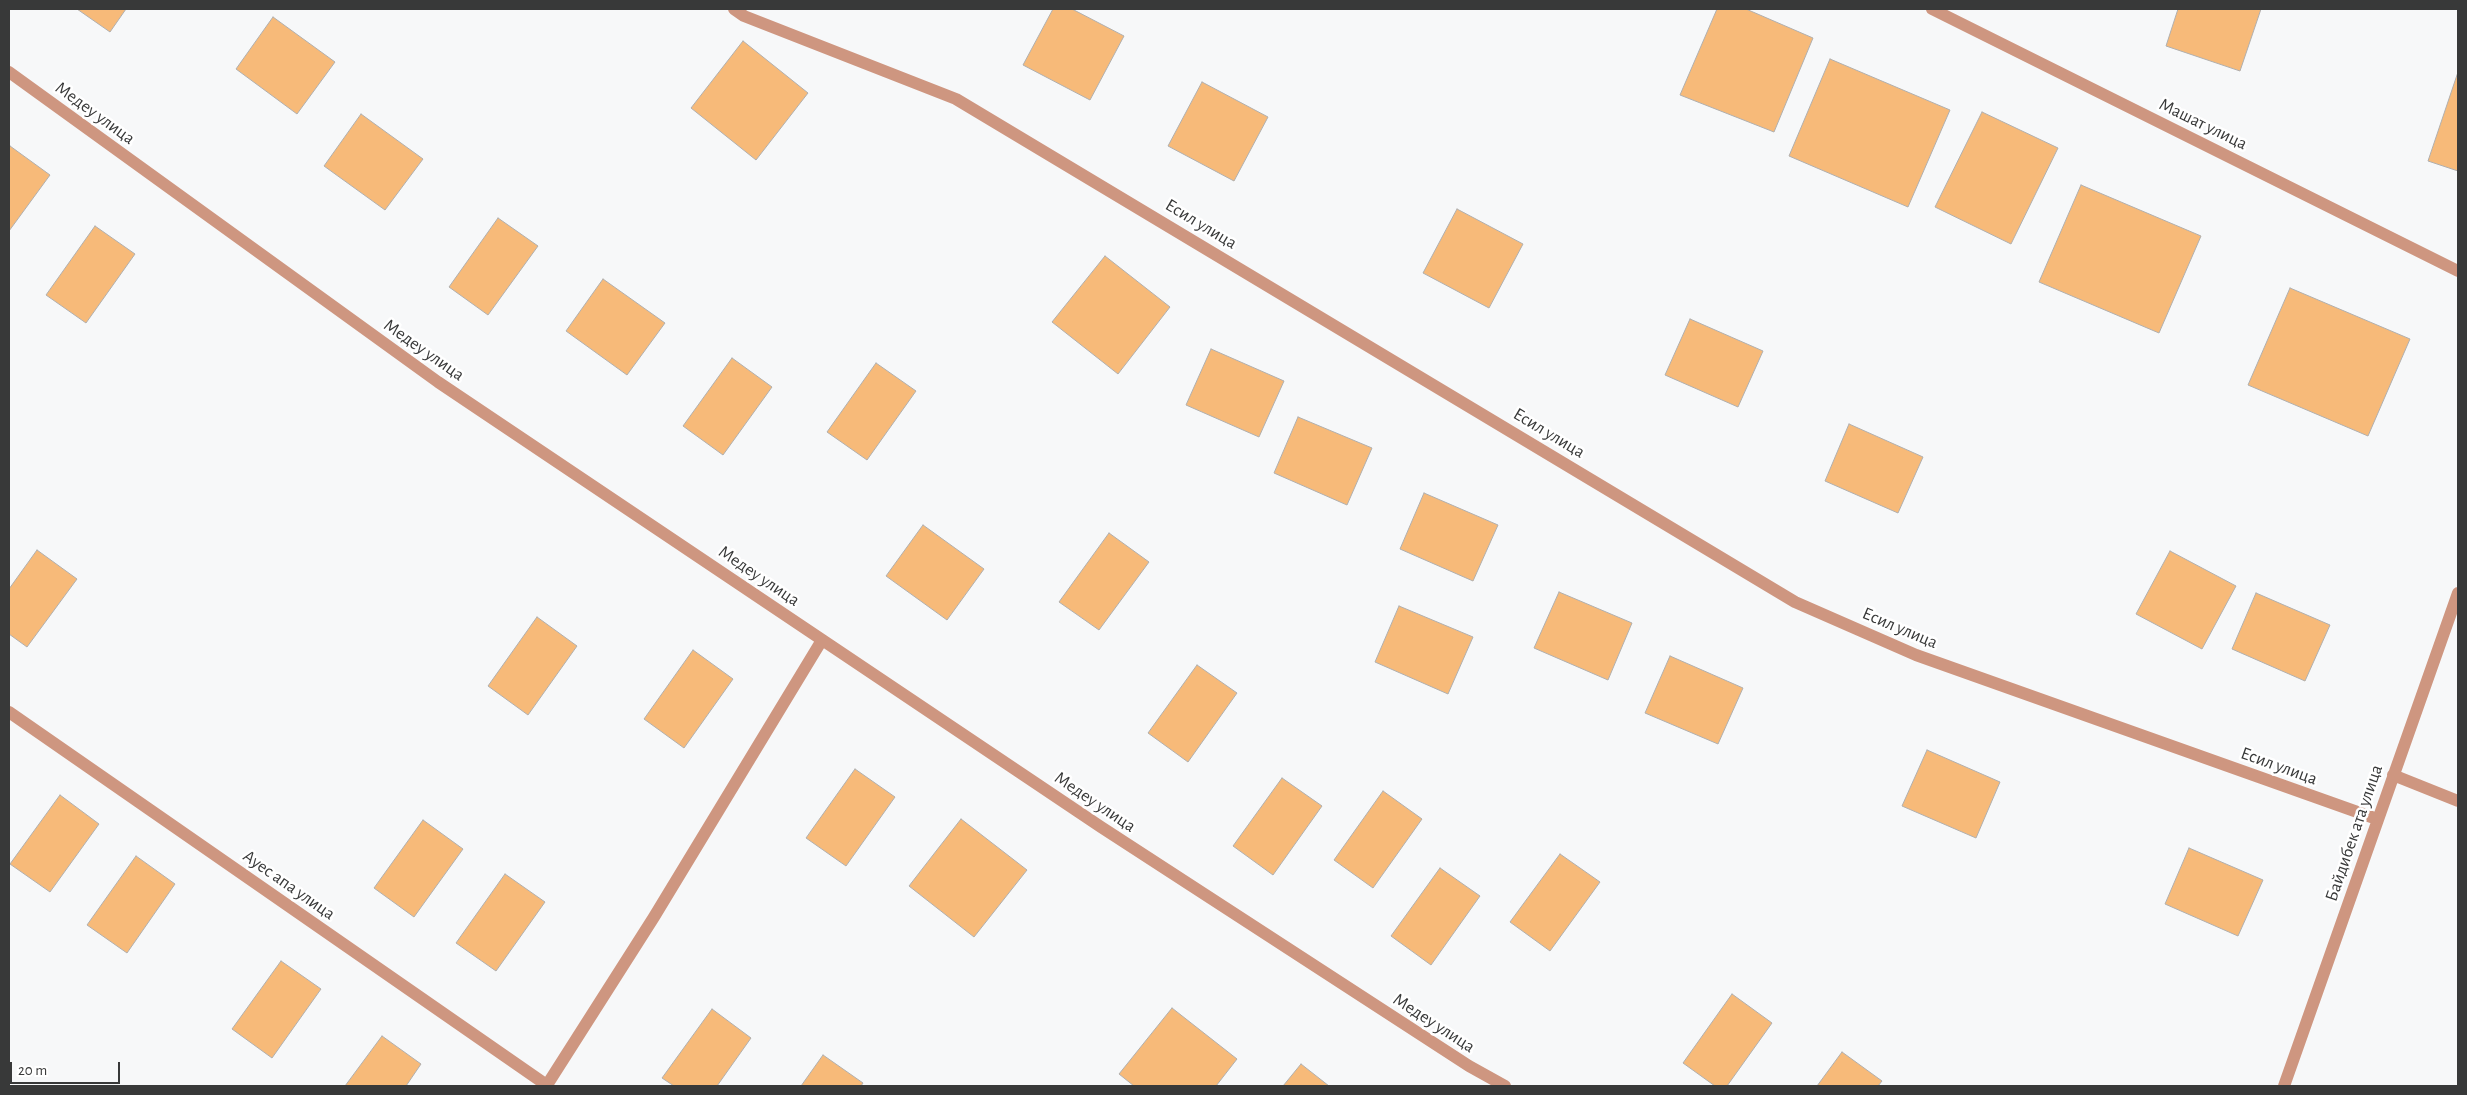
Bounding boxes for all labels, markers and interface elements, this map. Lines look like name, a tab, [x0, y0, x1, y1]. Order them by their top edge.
street label: Медеу улица	[51, 77, 139, 149]
street label: Машат улица	[2155, 93, 2251, 155]
street label: Есил улица	[1161, 194, 1241, 254]
street label: Медеу улица	[380, 314, 468, 386]
street label: Есил улица	[1509, 403, 1589, 463]
street label: Медеу улица	[714, 541, 804, 611]
street label: Есил улица	[1859, 602, 1941, 654]
street label: Есил улица	[2238, 742, 2320, 790]
street label: Байдибек ата улица	[2320, 762, 2388, 904]
street label: Медеу улица	[1050, 767, 1140, 837]
street label: Ауес апа улица	[239, 845, 339, 925]
street label: Медеу улица	[1389, 988, 1479, 1058]
scale bar	[12, 1052, 122, 1084]
text: 20 m	[18, 1063, 47, 1078]

